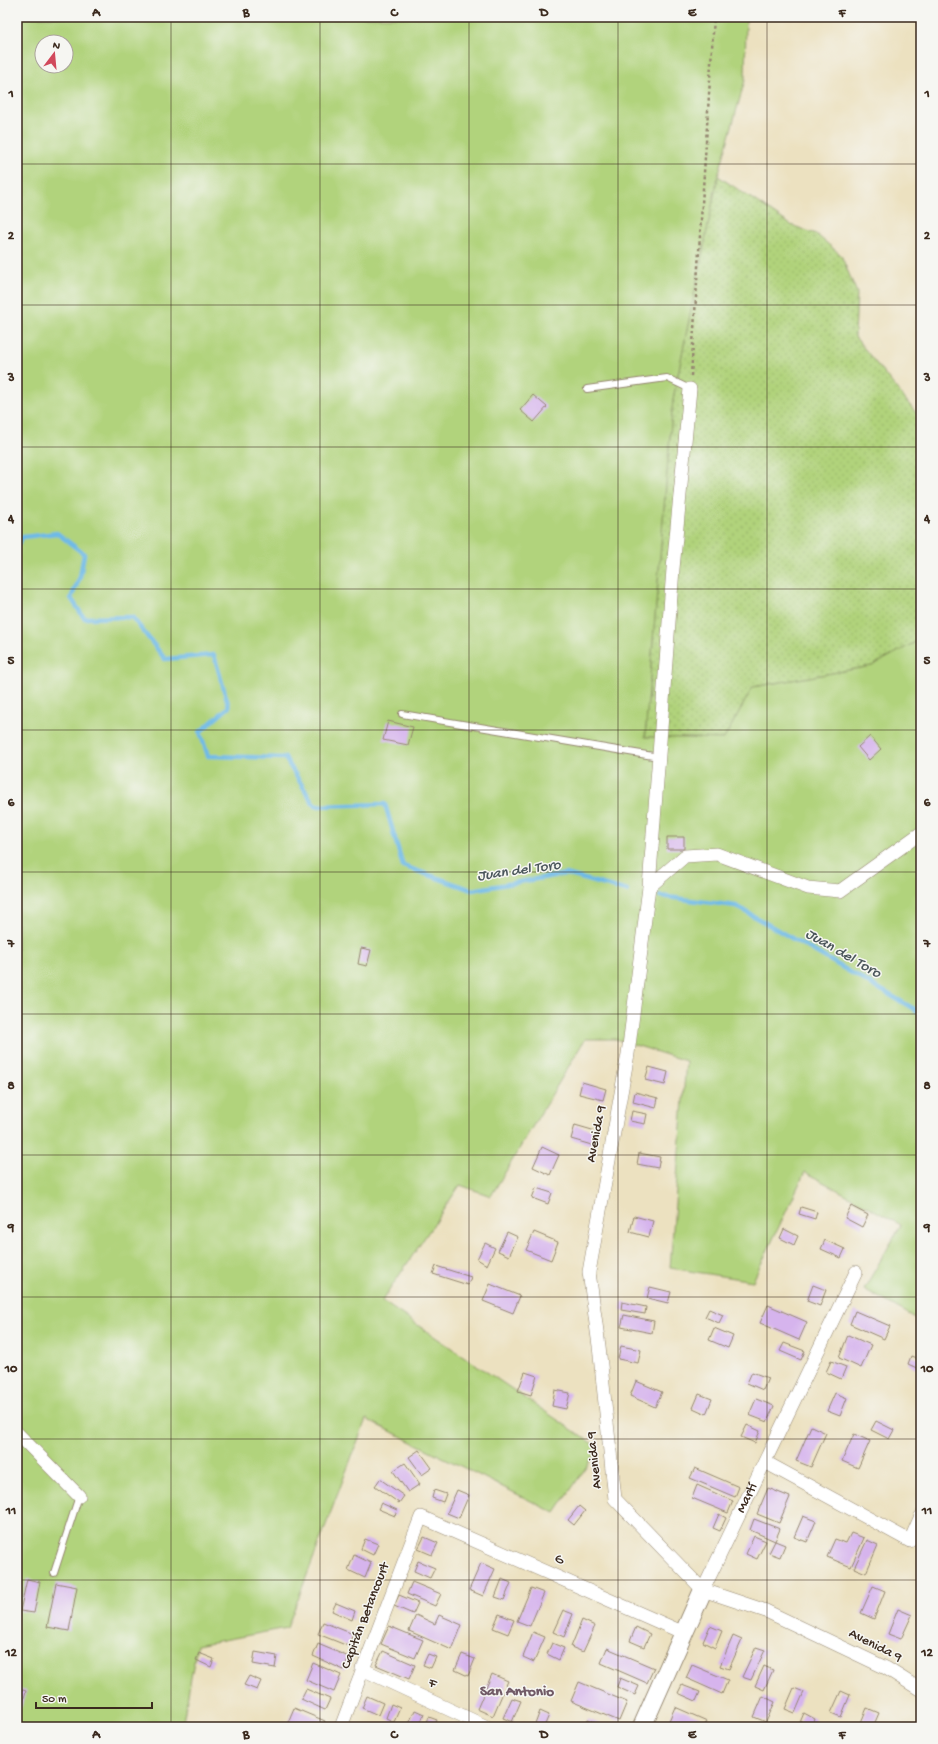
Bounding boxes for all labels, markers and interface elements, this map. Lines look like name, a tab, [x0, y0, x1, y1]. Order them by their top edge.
text: A	[91, 6, 101, 21]
text: B	[242, 6, 251, 21]
text: C	[389, 6, 399, 21]
text: D	[539, 6, 549, 21]
text: E	[688, 6, 697, 21]
text: F	[838, 6, 847, 21]
north arrow	[34, 34, 74, 74]
text: N	[51, 40, 61, 53]
text: 1	[7, 87, 14, 102]
text: 1	[923, 87, 930, 102]
text: 2	[8, 229, 15, 244]
text: 2	[924, 229, 931, 244]
text: 3	[7, 371, 15, 386]
text: 3	[923, 371, 931, 386]
text: 4	[7, 512, 15, 527]
text: 4	[923, 512, 931, 527]
text: 5	[8, 654, 15, 669]
text: 5	[924, 654, 931, 669]
text: 6	[8, 796, 15, 811]
text: 6	[924, 796, 931, 811]
water label: Juan del Toro	[476, 856, 563, 886]
water label: Juan del Toro	[802, 925, 885, 983]
text: 7	[7, 937, 16, 952]
text: 7	[923, 937, 932, 952]
text: 8	[7, 1079, 15, 1094]
text: 8	[923, 1079, 931, 1094]
street label: Avenida 9	[583, 1104, 611, 1164]
text: 9	[7, 1221, 15, 1236]
text: 9	[923, 1221, 931, 1236]
text: 10	[4, 1362, 18, 1377]
text: 10	[920, 1362, 934, 1377]
street label: Avenida 9	[584, 1430, 606, 1490]
street label: Martí	[733, 1479, 762, 1516]
text: 11	[5, 1504, 16, 1519]
text: 11	[921, 1504, 932, 1519]
street label: G	[552, 1550, 568, 1570]
street label: Capitán Betancourt	[338, 1559, 395, 1672]
street label: Avenida 9	[845, 1625, 905, 1667]
text: 12	[4, 1646, 17, 1661]
text: 12	[920, 1646, 933, 1661]
street label: F	[424, 1674, 440, 1694]
district label: San Antonio	[480, 1683, 554, 1701]
scale bar	[36, 1684, 152, 1710]
text: 50 m	[42, 1693, 67, 1707]
text: A	[91, 1728, 101, 1743]
text: B	[242, 1728, 251, 1743]
text: C	[389, 1728, 399, 1743]
text: D	[539, 1728, 549, 1743]
text: E	[688, 1728, 697, 1743]
text: F	[838, 1728, 847, 1743]

